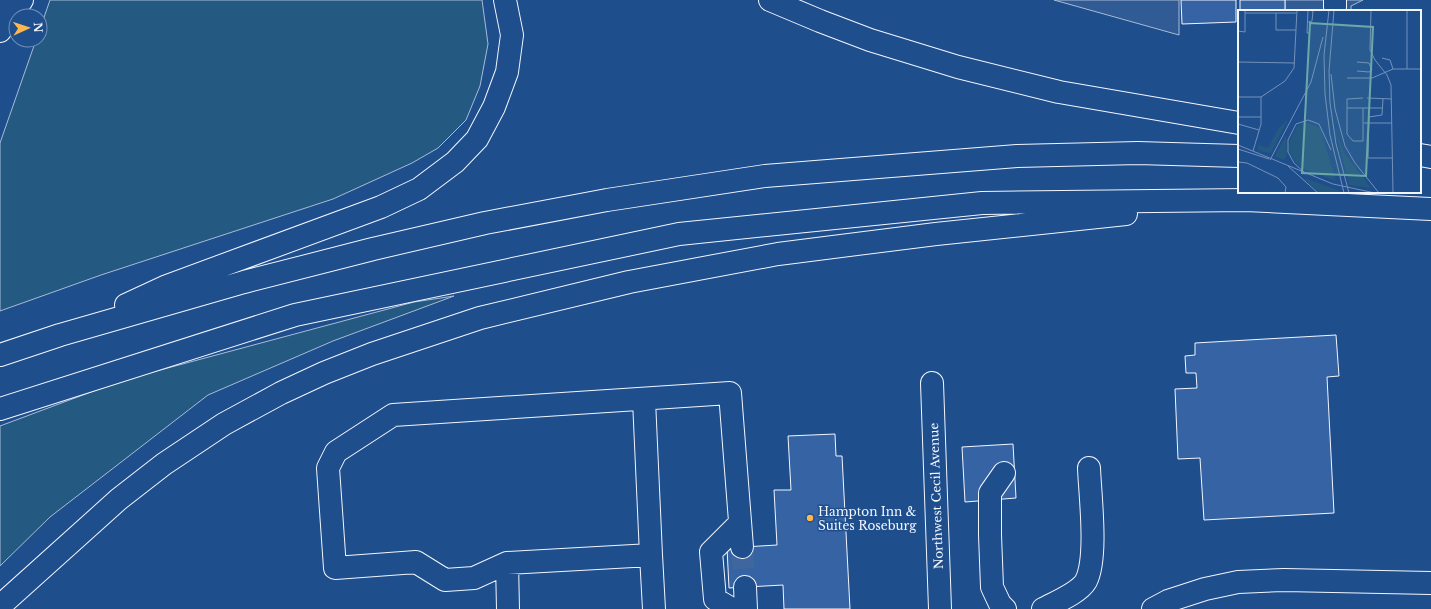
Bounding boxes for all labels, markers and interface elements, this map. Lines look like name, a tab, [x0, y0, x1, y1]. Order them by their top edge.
north arrow	[8, 8, 48, 48]
inset map	[1238, 10, 1421, 193]
text: N	[31, 22, 45, 34]
street label: Northwest Cecil Avenue	[926, 422, 946, 569]
place label: Hampton Inn & Suites Roseburg	[818, 504, 917, 533]
marker: Hampton Inn & Suites Roseburg	[805, 513, 815, 523]

